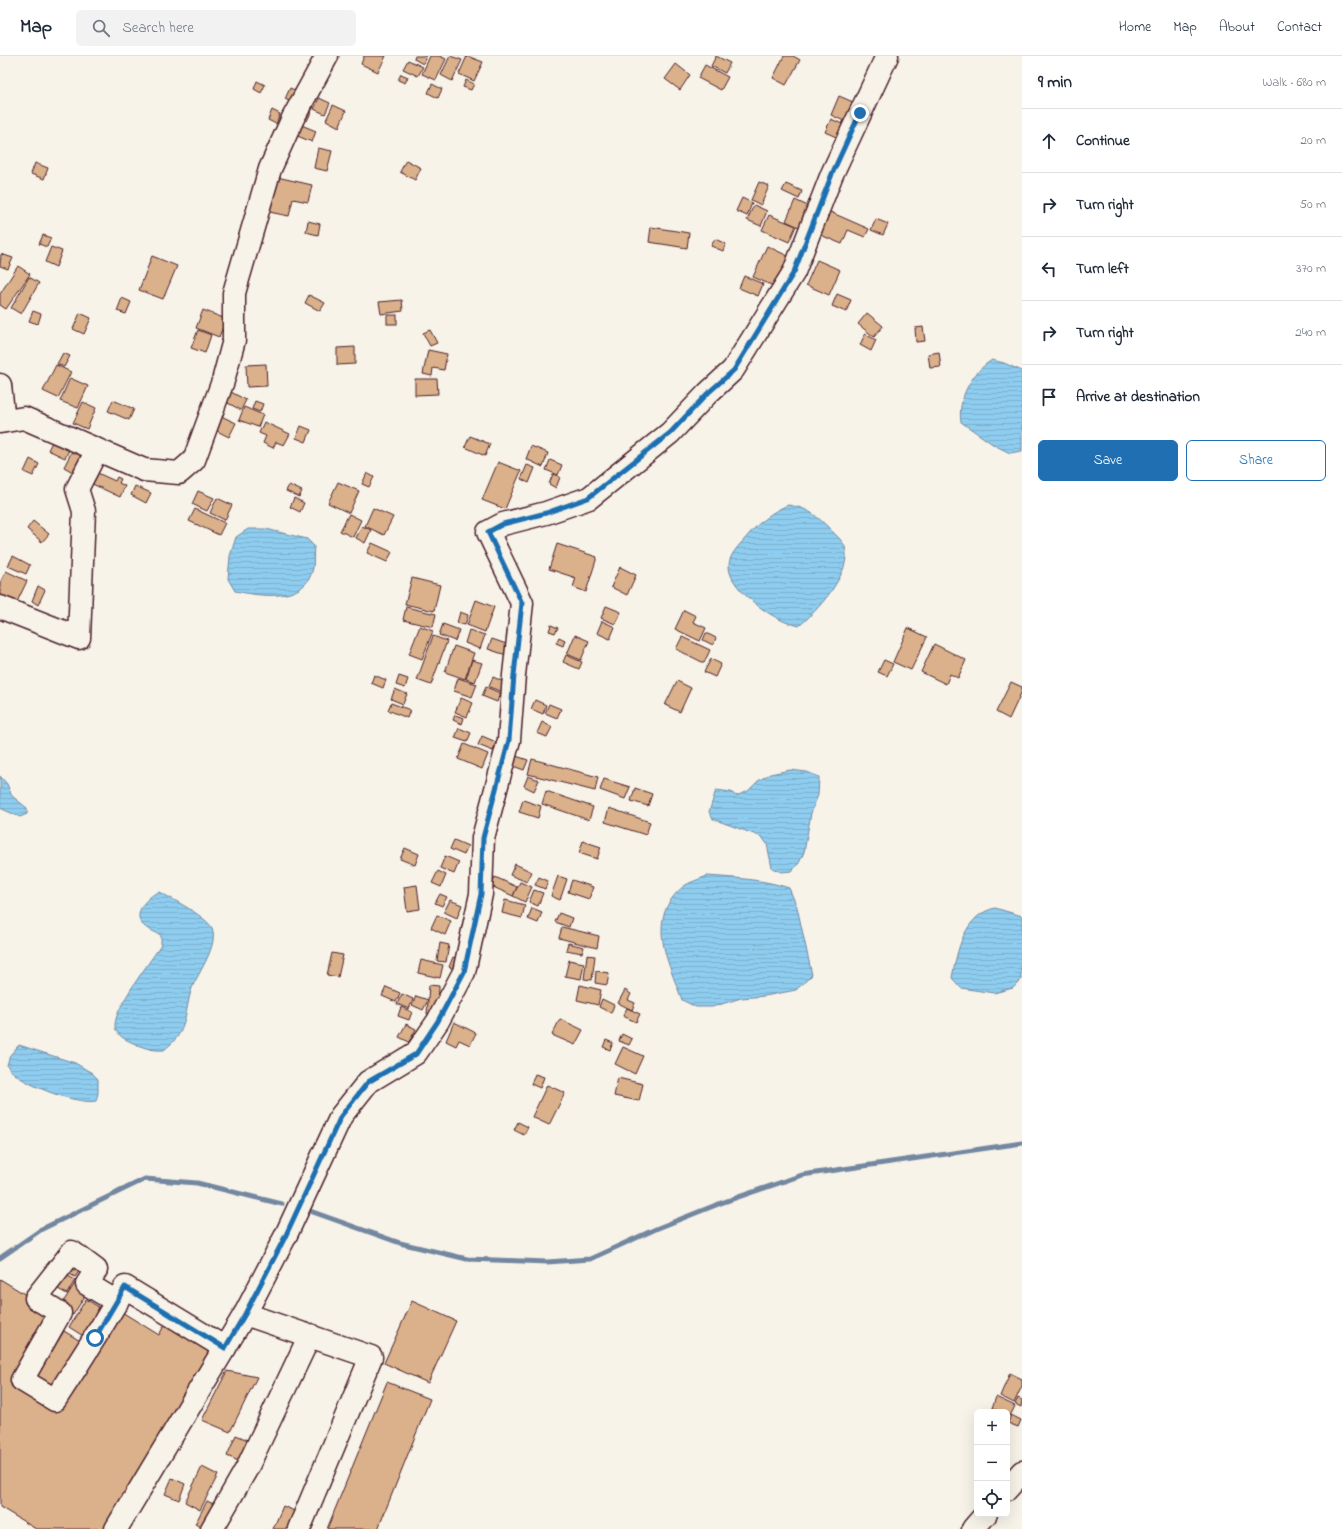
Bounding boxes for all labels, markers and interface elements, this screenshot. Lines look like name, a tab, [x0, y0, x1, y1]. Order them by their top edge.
search box	[76, 10, 356, 46]
text: Map	[20, 14, 52, 41]
icon: search	[90, 17, 112, 39]
text: Search here	[122, 17, 194, 39]
text: Home	[1119, 17, 1151, 38]
text: Map	[1173, 17, 1197, 38]
text: About	[1219, 17, 1255, 38]
text: Contact	[1277, 17, 1322, 38]
text: 9 min	[1038, 70, 1072, 95]
text: Walk · 680 m	[1262, 73, 1326, 92]
route end	[851, 104, 869, 122]
icon: ahead	[1038, 130, 1060, 152]
text: Continue	[1076, 130, 1130, 152]
text: 20 m	[1301, 131, 1326, 150]
icon: right	[1038, 194, 1060, 216]
text: Turn right	[1076, 194, 1134, 216]
text: 50 m	[1300, 195, 1326, 214]
icon: left	[1038, 258, 1060, 280]
text: Turn left	[1076, 258, 1129, 280]
text: 370 m	[1296, 259, 1326, 278]
icon: right	[1038, 322, 1060, 344]
text: Turn right	[1076, 322, 1134, 344]
text: 240 m	[1295, 323, 1326, 342]
icon: arrive	[1038, 386, 1060, 408]
text: Arrive at destination	[1076, 386, 1200, 408]
button: Save	[1038, 440, 1178, 481]
button: Share	[1186, 440, 1326, 481]
route start	[86, 1329, 104, 1347]
map controls	[974, 1409, 1010, 1517]
button: +	[974, 1409, 1010, 1445]
button: −	[974, 1445, 1010, 1481]
button: locate	[974, 1481, 1010, 1517]

